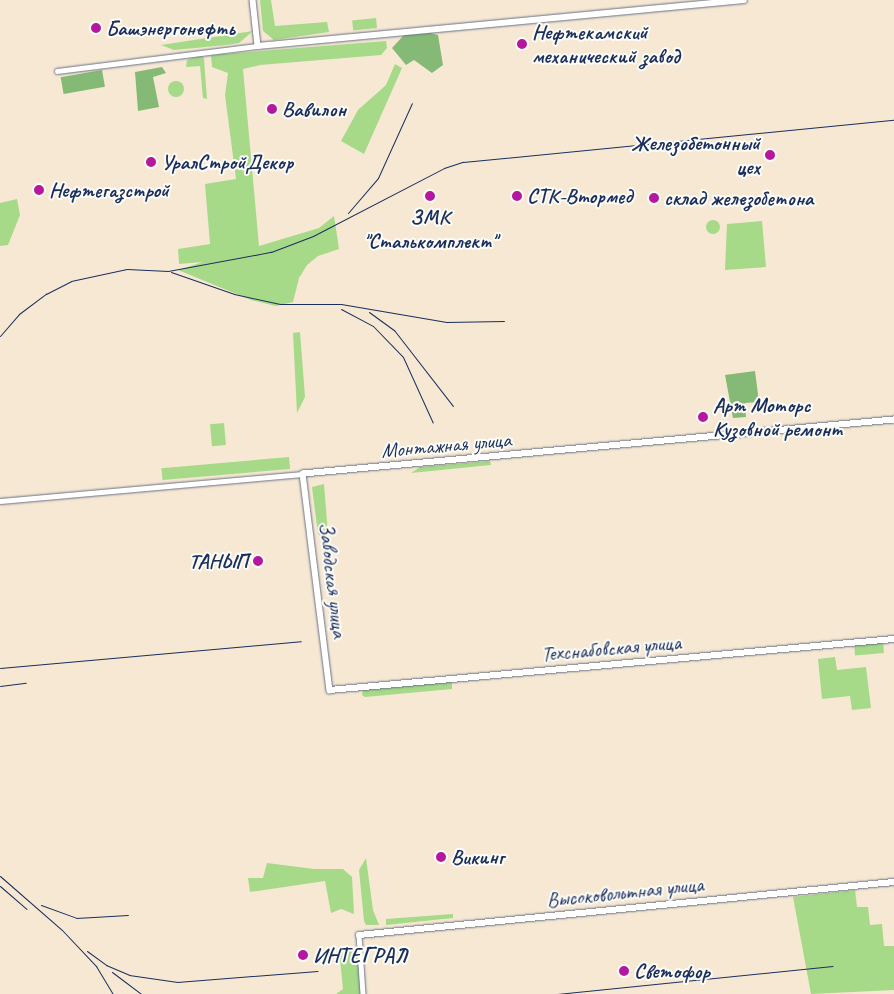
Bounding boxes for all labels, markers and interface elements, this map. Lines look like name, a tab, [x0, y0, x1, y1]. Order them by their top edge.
place label: Башэнергонефть	[106, 15, 235, 41]
place label: Нефтекамский механический завод	[532, 19, 680, 69]
marker: Башэнергонефть	[90, 22, 102, 34]
marker: Нефтекамский механический завод	[516, 38, 528, 50]
place label: Вавилон	[282, 96, 346, 122]
marker: Вавилон	[266, 103, 278, 115]
place label: Железобетонный цех	[631, 130, 760, 180]
place label: УралСтройДекор	[161, 149, 293, 175]
marker: Железобетонный цех	[764, 149, 776, 161]
marker: УралСтройДекор	[145, 156, 157, 168]
place label: Нефтегазстрой	[49, 177, 169, 203]
place label: СТК-Втормед	[527, 183, 632, 209]
marker: Нефтегазстрой	[33, 184, 45, 196]
place label: склад железобетона	[664, 185, 814, 211]
marker: ЗМК "Сталькомплект"	[424, 190, 436, 202]
marker: СТК-Втормед	[511, 190, 523, 202]
marker: склад железобетона	[648, 192, 660, 204]
place label: ЗМК "Сталькомплект"	[364, 204, 496, 254]
place label: Арт Моторс Кузовной ремонт	[713, 392, 842, 442]
marker: Арт Моторс Кузовной ремонт	[697, 411, 709, 423]
street label: Монтажная улица	[379, 427, 513, 463]
street label: Заводская улица	[313, 520, 353, 640]
place label: ТАНЫП	[189, 548, 248, 574]
marker: ТАНЫП	[252, 555, 264, 567]
street label: Техснабовская улица	[539, 629, 683, 667]
place label: Викинг	[451, 844, 504, 870]
marker: Викинг	[435, 851, 447, 863]
street label: Высоковольтная улица	[544, 871, 706, 913]
place label: ИНТЕГРАЛ	[313, 942, 408, 968]
marker: ИНТЕГРАЛ	[297, 949, 309, 961]
place label: Светофор	[634, 958, 710, 984]
marker: Светофор	[618, 965, 630, 977]

